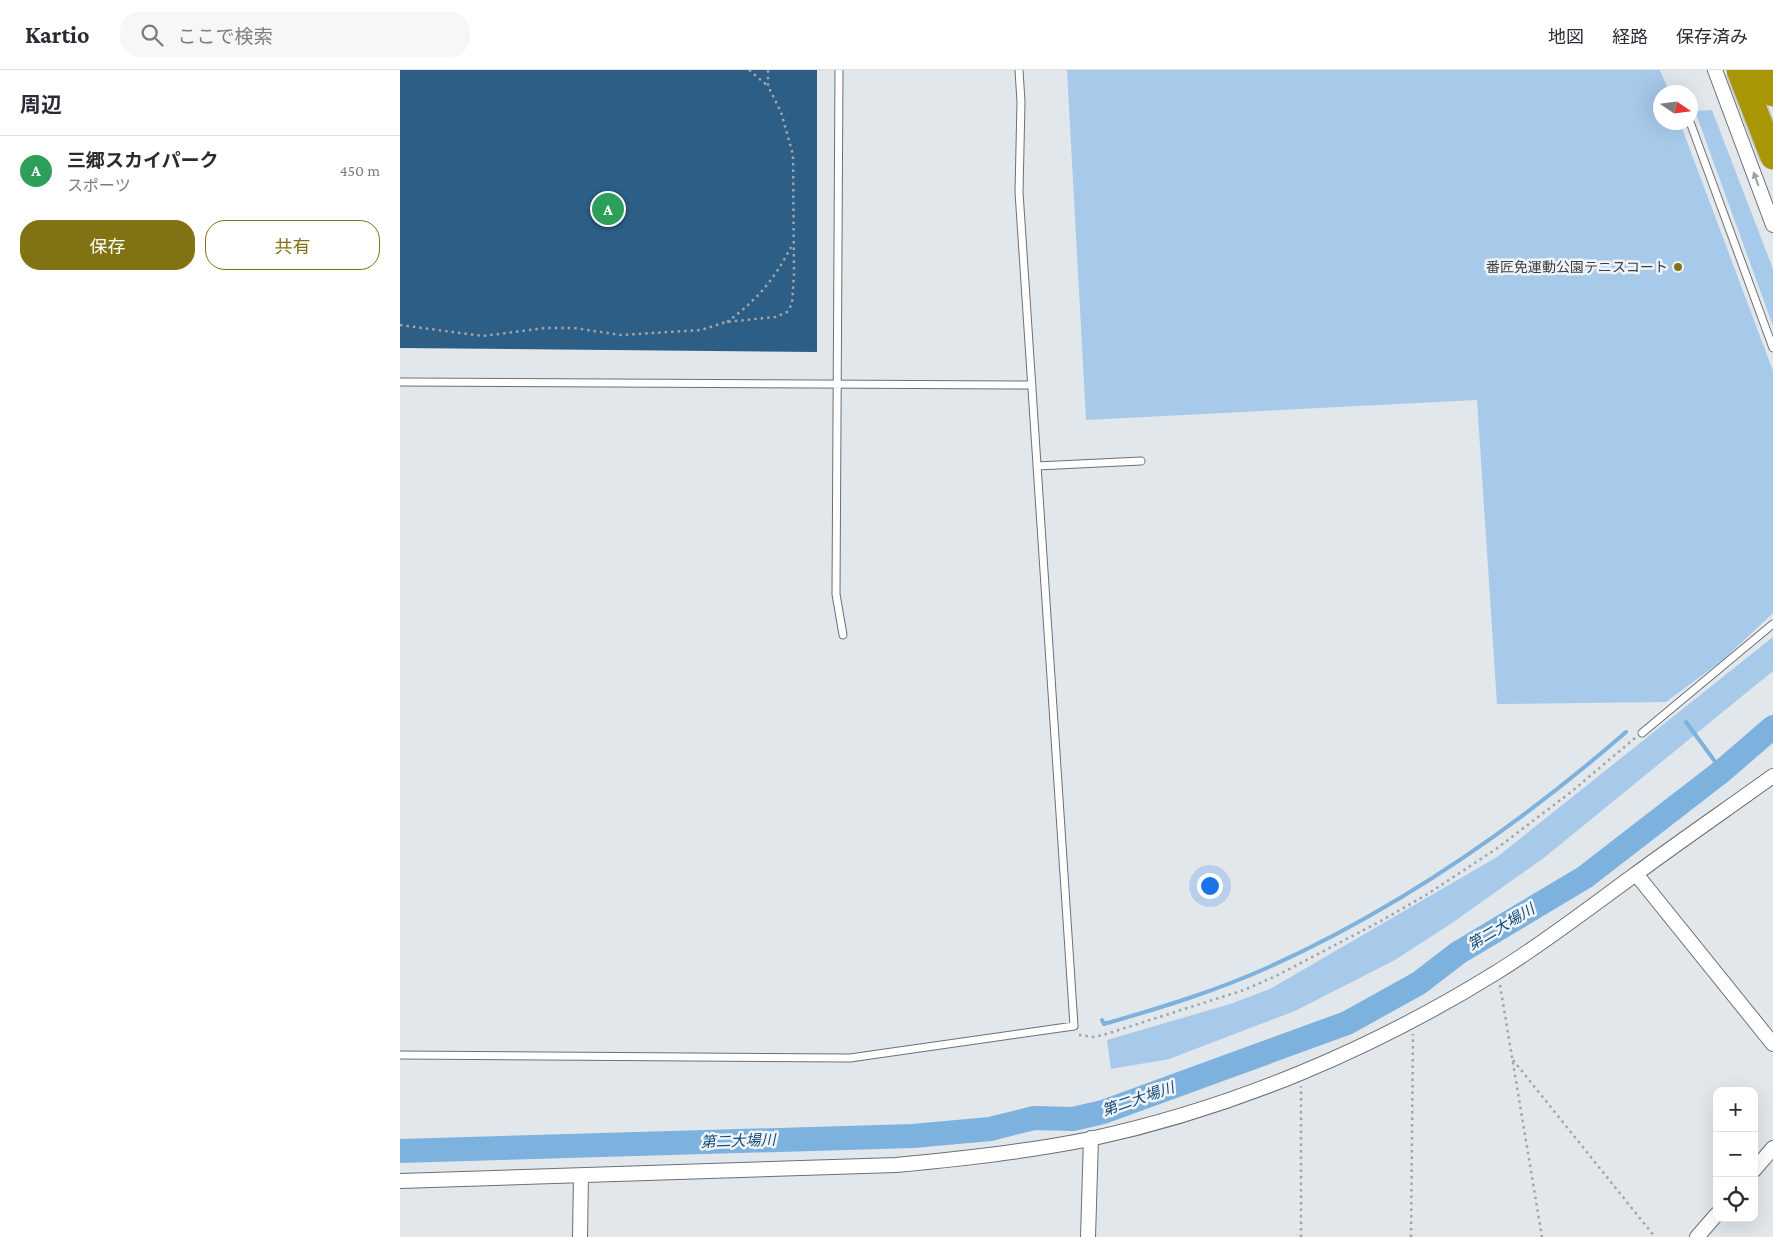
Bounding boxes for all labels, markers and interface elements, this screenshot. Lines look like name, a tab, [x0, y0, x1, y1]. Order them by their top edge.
search box	[120, 12, 470, 57]
text: Kartio	[25, 21, 90, 48]
icon: search	[138, 21, 166, 49]
text: ここで検索	[178, 26, 273, 47]
text: 地図	[1548, 27, 1584, 47]
text: 経路	[1612, 27, 1648, 47]
text: 保存済み	[1676, 27, 1748, 47]
north arrow	[1653, 85, 1698, 130]
text: 周辺	[20, 93, 62, 117]
text: 三郷スカイパーク	[67, 150, 219, 171]
text: A	[31, 162, 41, 179]
text: 450 m	[339, 162, 380, 179]
one-way arrow	[1752, 171, 1760, 186]
text: スポーツ	[67, 177, 131, 194]
pin: A	[592, 190, 624, 228]
button: 保存	[20, 220, 195, 270]
button: 共有	[205, 220, 380, 270]
place label: 番匠免運動公園テニスコート	[1486, 259, 1668, 275]
marker: 番匠免運動公園テニスコート	[1672, 261, 1684, 273]
your location	[1197, 873, 1223, 899]
water label: 第二大場川	[1465, 900, 1539, 953]
water label: 第二大場川	[1100, 1079, 1178, 1119]
map controls	[1713, 1087, 1758, 1222]
button: +	[1713, 1087, 1758, 1132]
water label: 第二大場川	[700, 1132, 778, 1150]
button: −	[1713, 1132, 1758, 1177]
button: locate	[1713, 1177, 1758, 1222]

